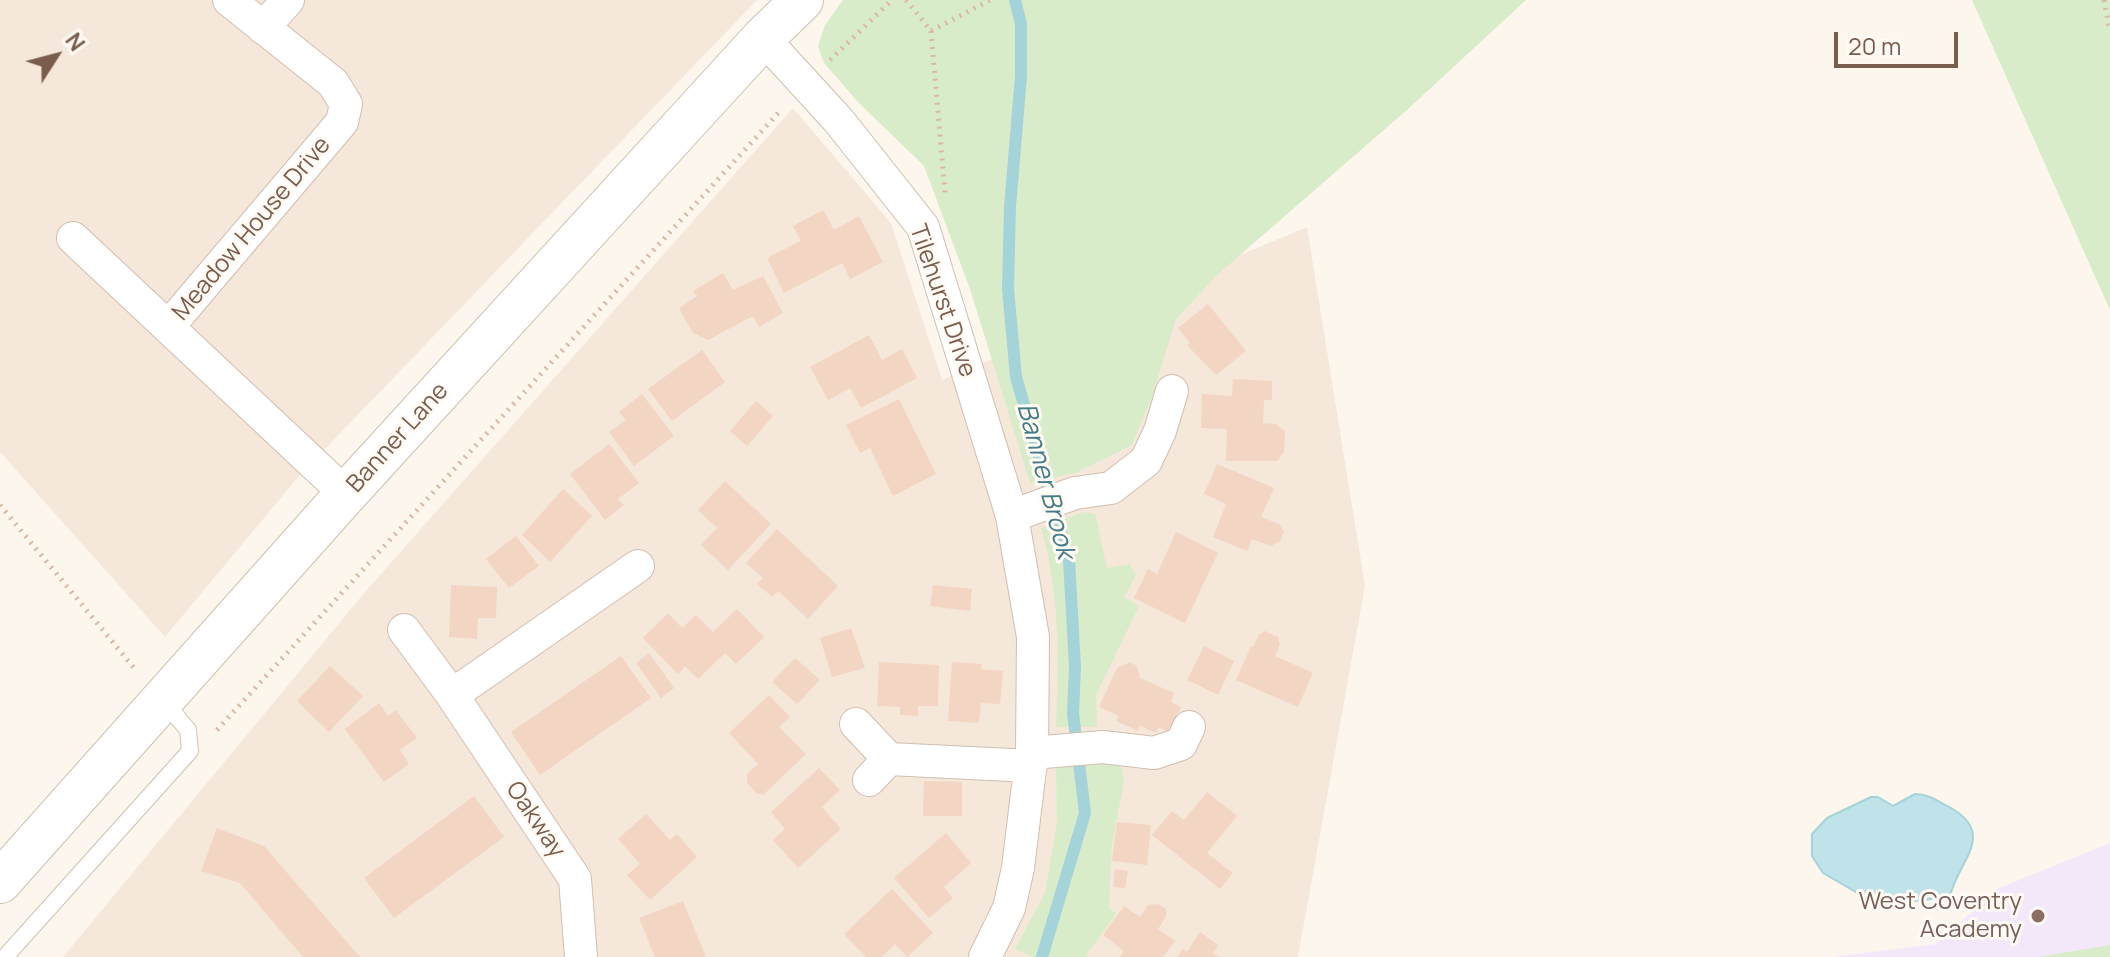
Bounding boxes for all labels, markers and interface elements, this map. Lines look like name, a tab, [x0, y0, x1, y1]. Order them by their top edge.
north arrow	[16, 16, 96, 96]
scale bar	[1838, 16, 1962, 66]
text: N	[59, 27, 92, 57]
text: 20 m	[1848, 29, 1901, 62]
street label: Meadow House Drive	[167, 131, 337, 327]
street label: Tilehurst Drive	[902, 221, 982, 381]
street label: Banner Lane	[341, 377, 455, 499]
water label: Banner Brook	[1009, 400, 1081, 562]
street label: Oakway	[499, 776, 571, 864]
place label: West Coventry Academy	[1859, 888, 2022, 944]
marker: West Coventry Academy	[2029, 907, 2047, 925]

